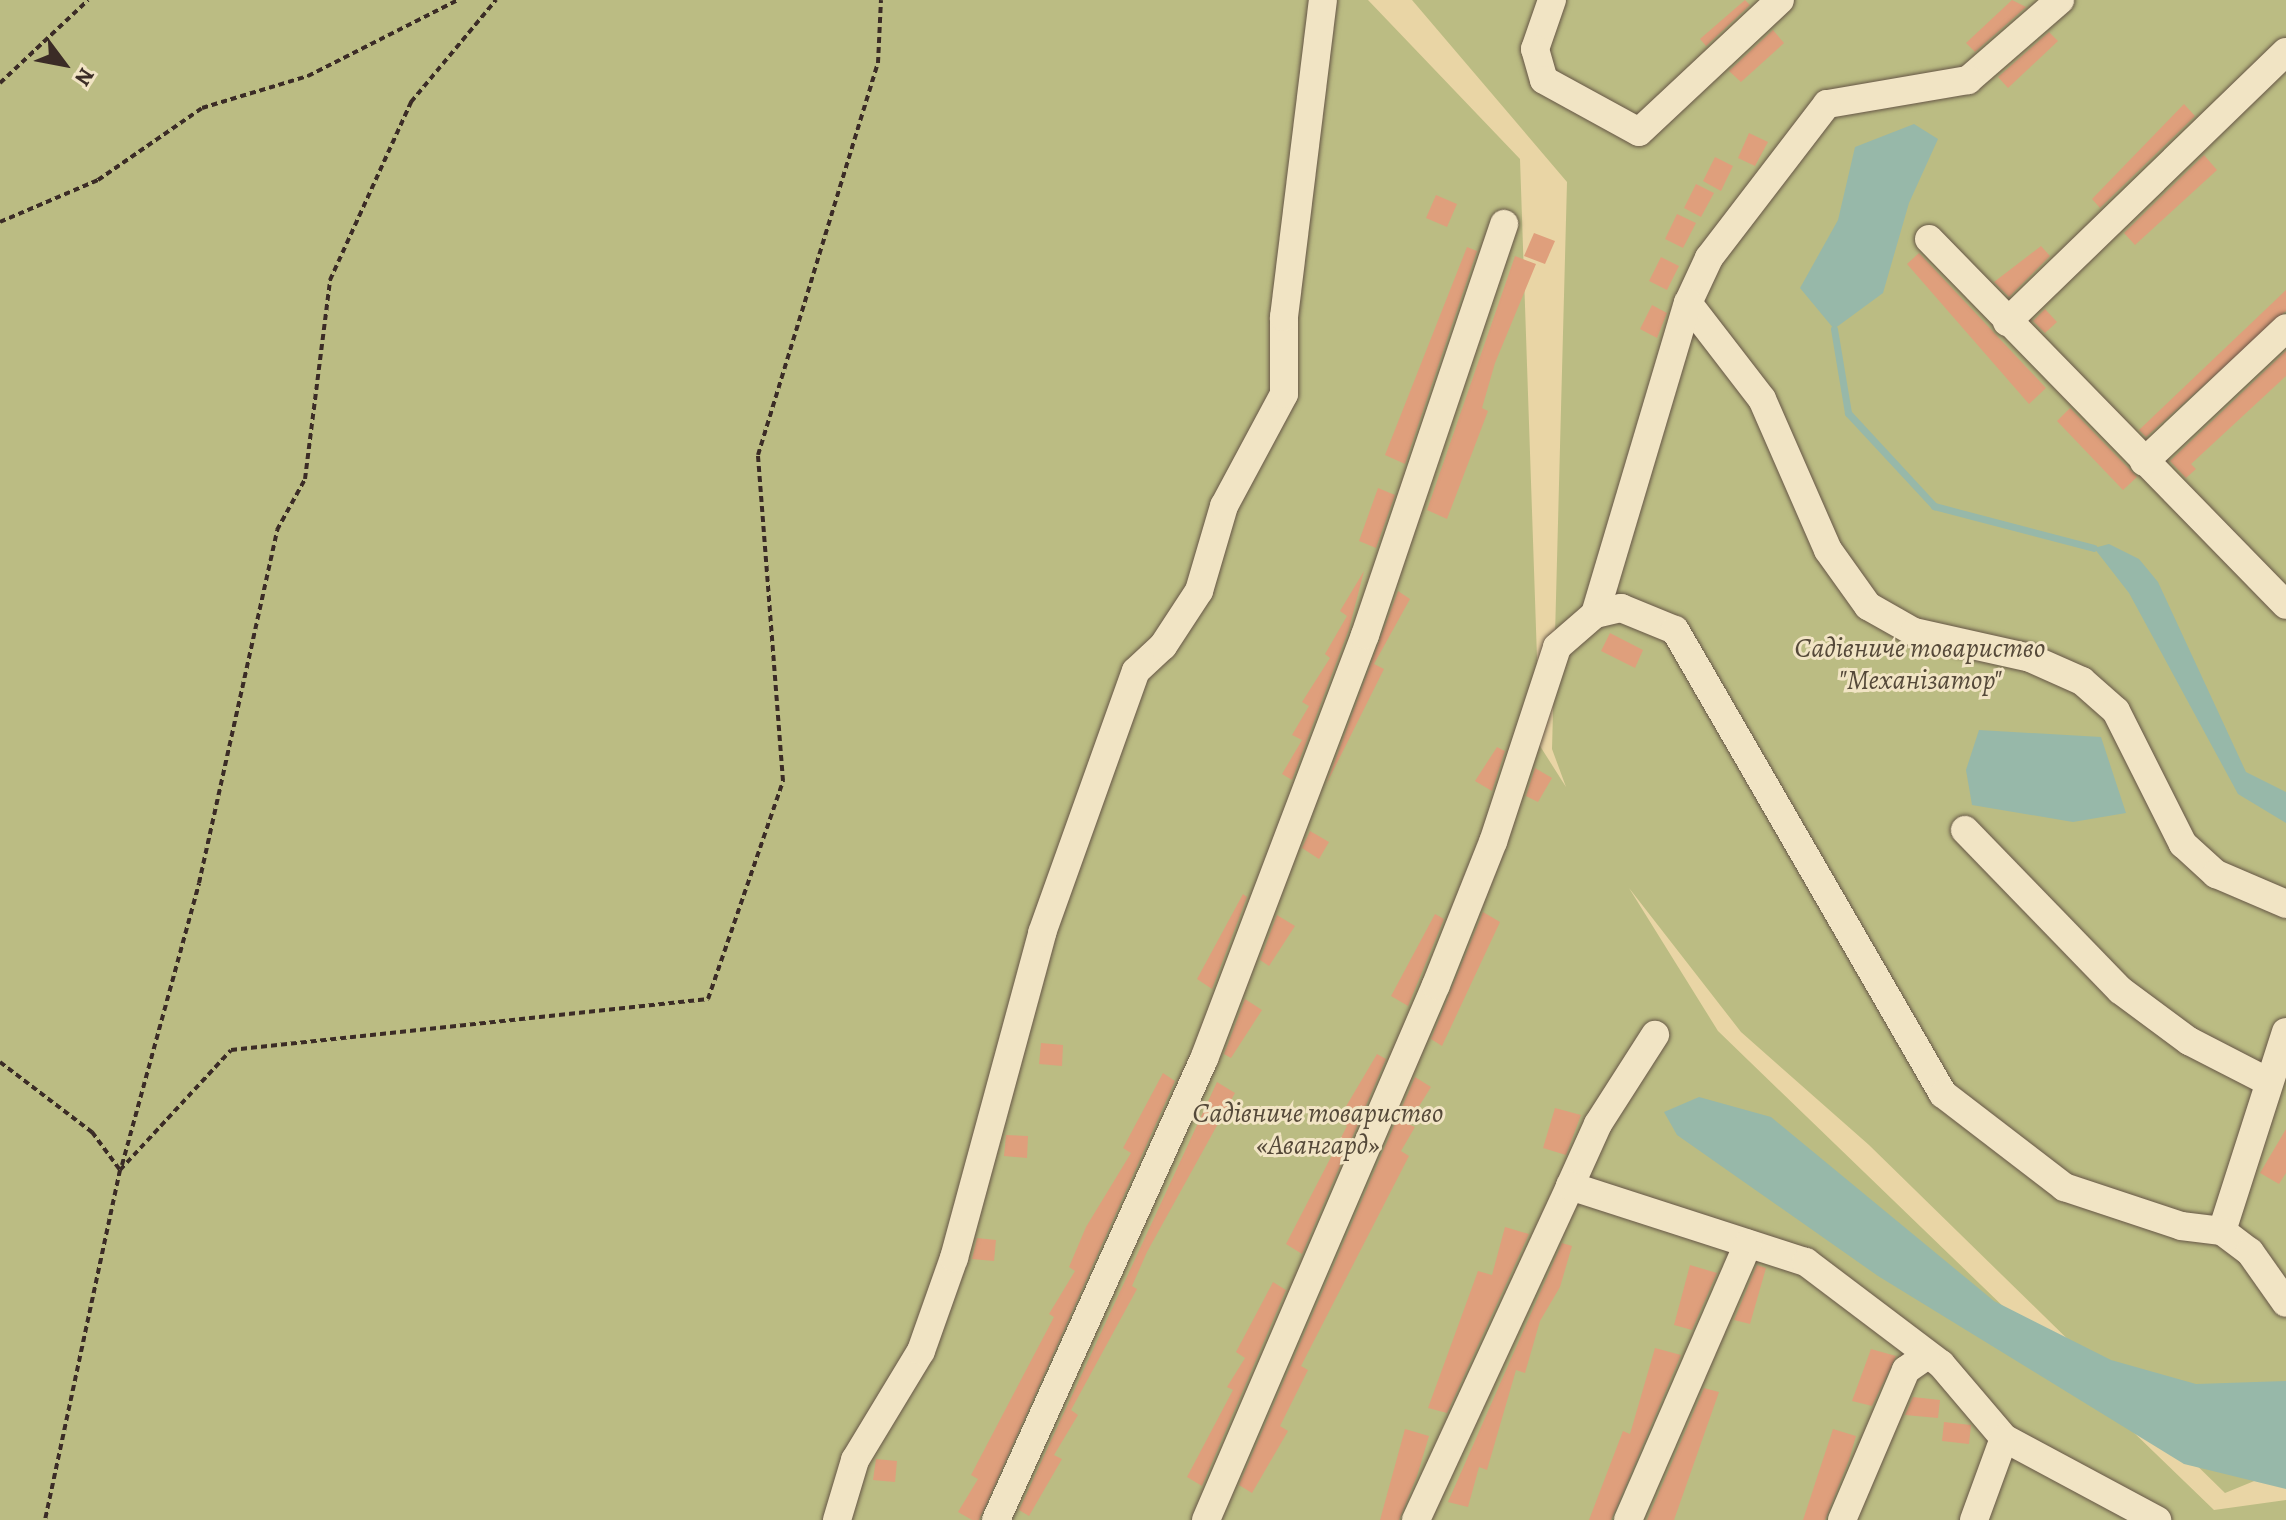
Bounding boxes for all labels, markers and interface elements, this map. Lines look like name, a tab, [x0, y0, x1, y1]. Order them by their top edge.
north arrow	[24, 24, 104, 104]
text: N	[67, 62, 101, 91]
park label: Садівниче товариство "Механізатор"	[1795, 631, 2045, 697]
park label: Садівниче товариство «Авангард»	[1193, 1096, 1443, 1162]

